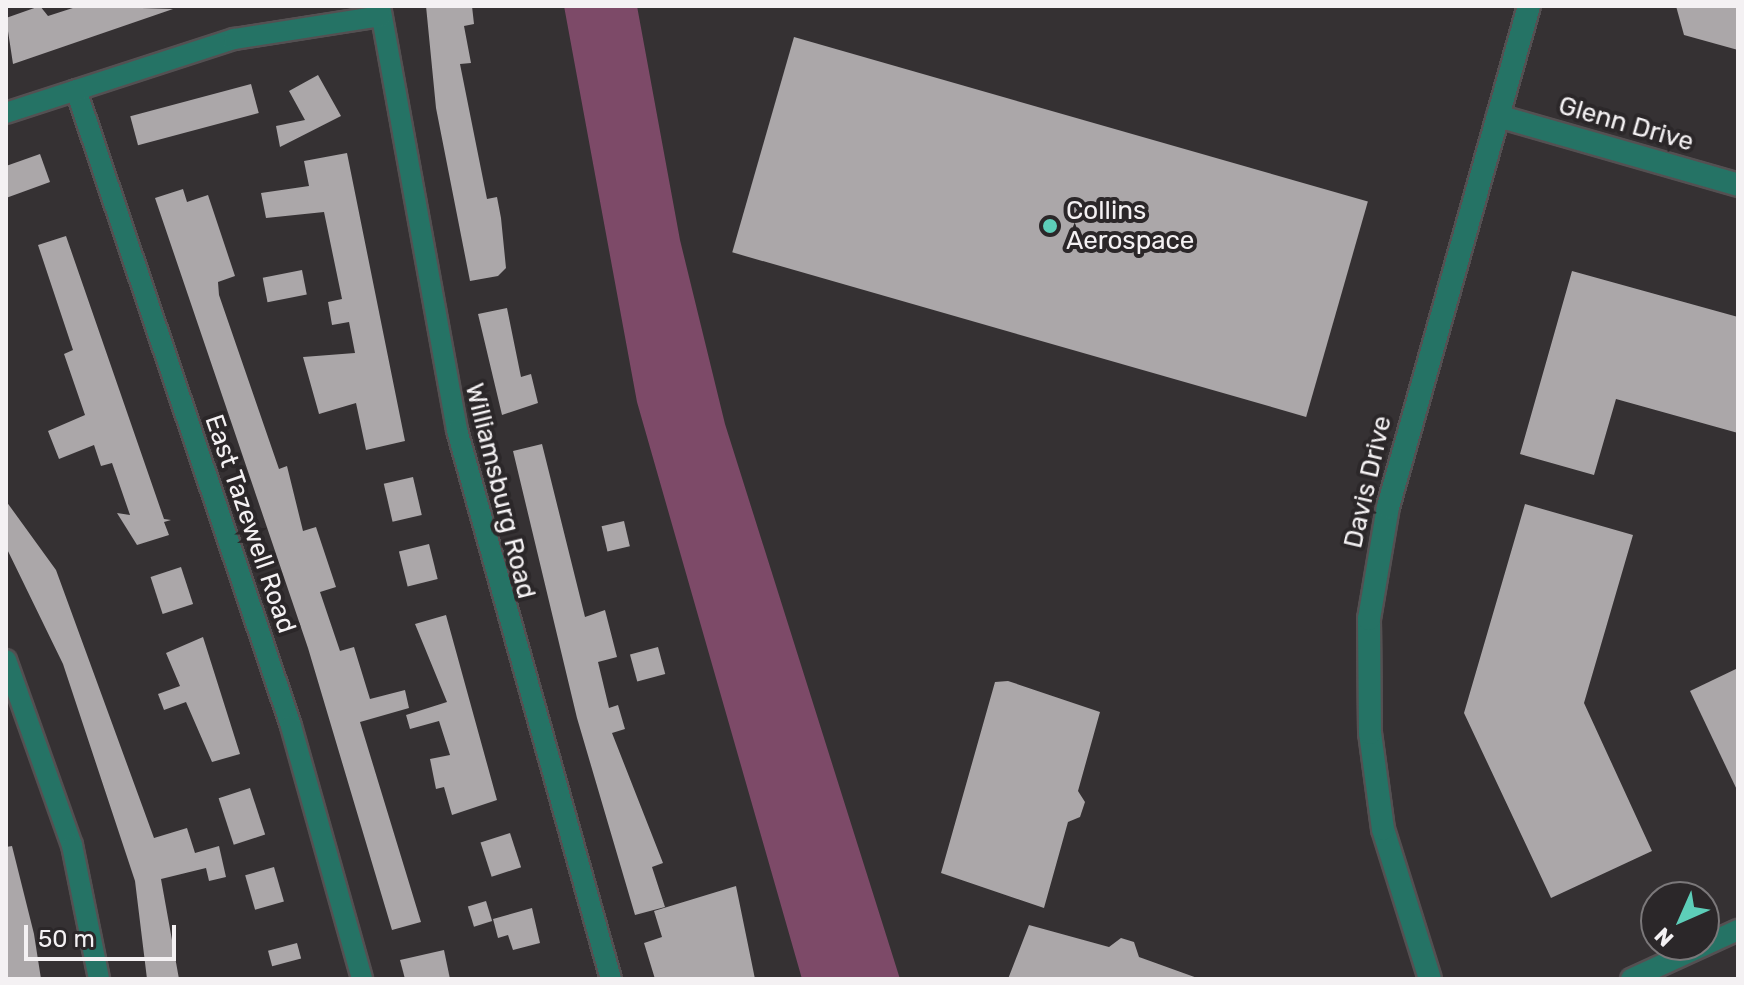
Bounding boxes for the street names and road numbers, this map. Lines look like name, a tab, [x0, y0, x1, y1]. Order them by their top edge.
street label: Glenn Drive	[1555, 90, 1697, 158]
street label: Williamsburg Road	[458, 380, 542, 602]
street label: East Tazewell Road	[198, 410, 302, 638]
street label: Davis Drive	[1338, 413, 1398, 551]

